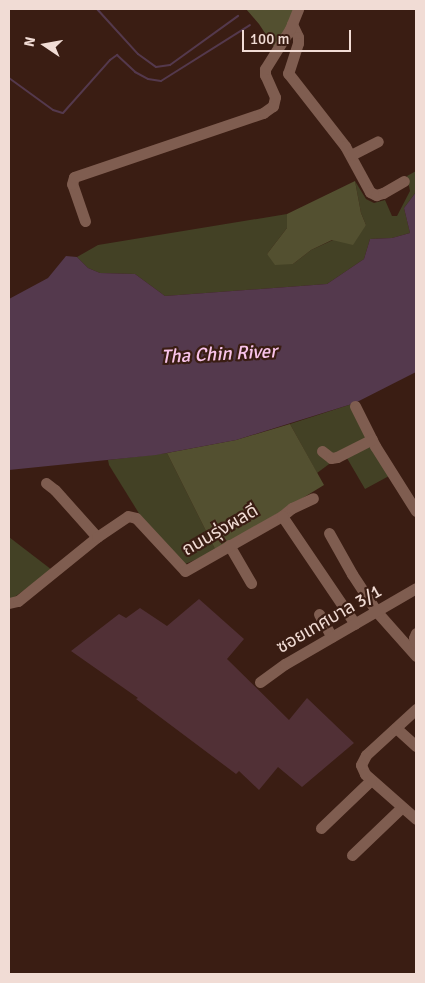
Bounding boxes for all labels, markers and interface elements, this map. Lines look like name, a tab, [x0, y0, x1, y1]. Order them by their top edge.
north arrow	[20, 20, 70, 70]
scale bar	[245, 20, 354, 52]
text: 100 m	[250, 30, 290, 48]
text: N	[21, 35, 39, 48]
water label: Tha Chin River	[160, 341, 278, 369]
street label: ถนนรุ่งผลดี	[178, 500, 262, 560]
street label: ซอยเทศบาล 3/1	[272, 580, 386, 658]

